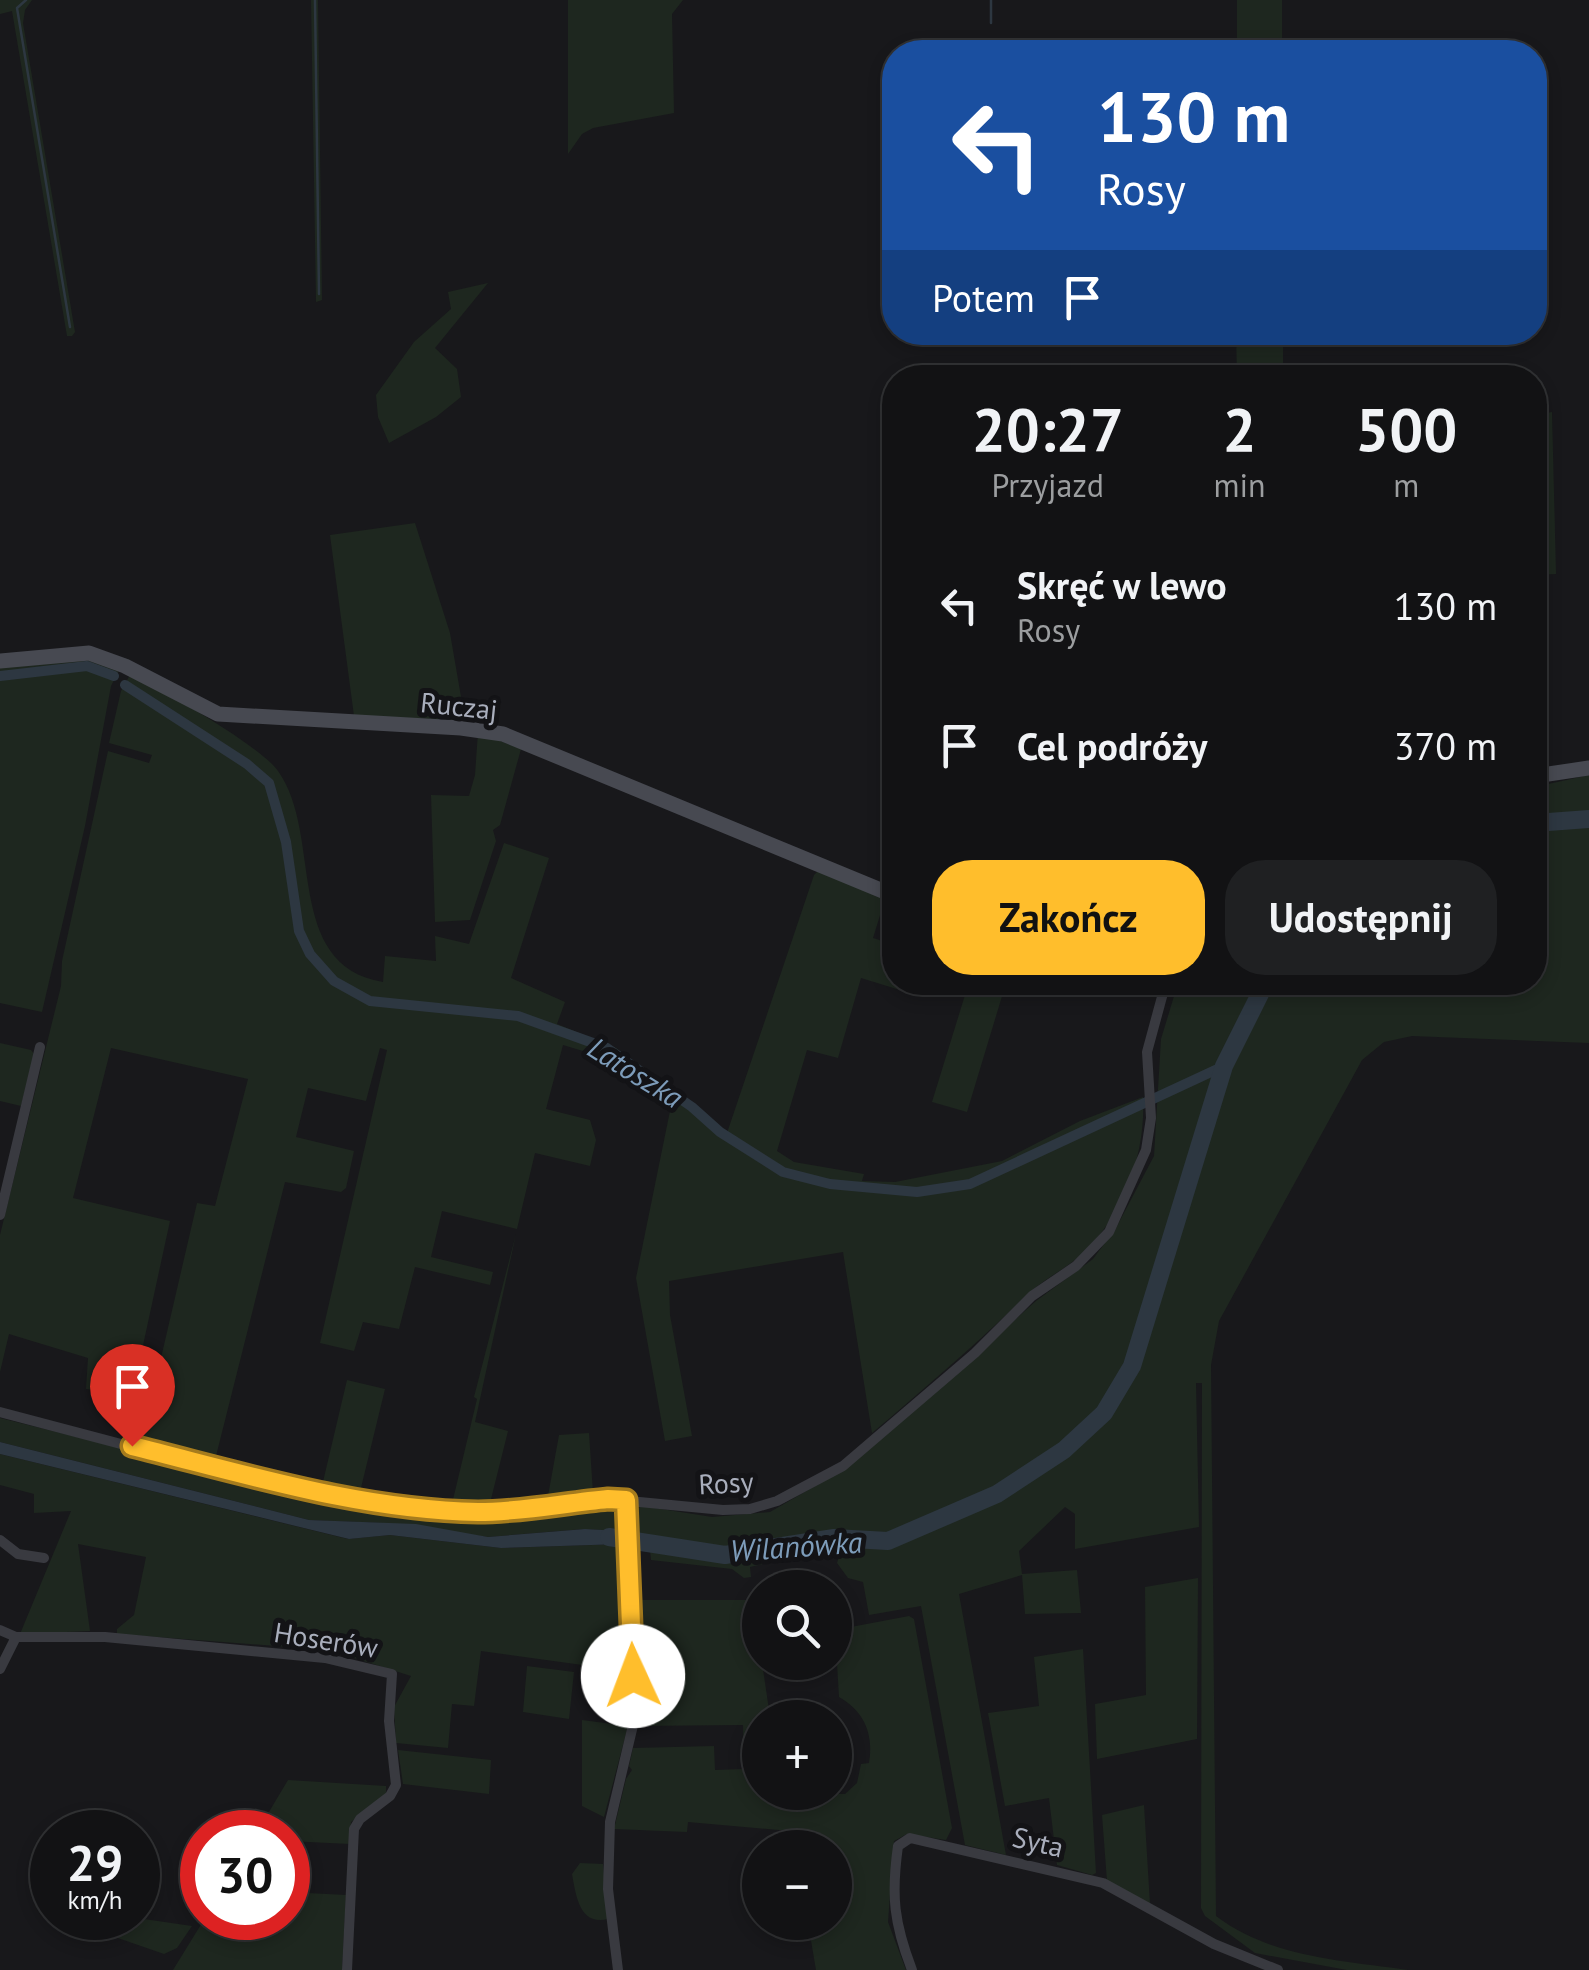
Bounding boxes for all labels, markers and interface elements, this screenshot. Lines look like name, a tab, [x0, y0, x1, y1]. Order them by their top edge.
text: 130 m	[1097, 71, 1290, 161]
icon: left	[932, 80, 1062, 210]
text: Rosy	[1097, 159, 1186, 217]
icon: arrive	[1055, 270, 1110, 325]
text: Potem	[932, 273, 1035, 322]
text: 20:27	[972, 390, 1124, 468]
text: 2	[1223, 390, 1257, 468]
text: 500	[1355, 390, 1457, 468]
text: Przyjazd	[992, 464, 1104, 506]
text: min	[1214, 464, 1266, 506]
text: m	[1393, 464, 1419, 506]
text: Skręć w lewo	[1017, 560, 1227, 609]
icon: left	[932, 578, 987, 633]
text: 130 m	[1394, 581, 1497, 630]
text: Rosy	[1017, 609, 1080, 651]
street label: Ruczaj	[419, 683, 500, 728]
icon: arrive	[932, 718, 987, 773]
text: Cel podróży	[1017, 721, 1207, 770]
text: 370 m	[1394, 721, 1497, 770]
button: Zakończ	[932, 860, 1205, 975]
button: Udostępnij	[1225, 860, 1497, 975]
water label: Latoszka	[581, 1027, 691, 1116]
pin	[90, 1344, 175, 1447]
icon: arrive	[105, 1359, 160, 1414]
street label: Rosy	[697, 1463, 754, 1502]
water label: Wilanówka	[728, 1521, 864, 1570]
map controls	[742, 1570, 852, 1940]
button: search	[742, 1570, 852, 1680]
street label: Hoserów	[272, 1613, 381, 1666]
position arrow	[581, 1624, 685, 1728]
button: +	[742, 1700, 852, 1810]
speed limit sign: 30	[180, 1810, 310, 1940]
street label: Syta	[1009, 1818, 1067, 1865]
text: 29	[67, 1830, 123, 1895]
button: −	[742, 1830, 852, 1940]
text: km/h	[68, 1884, 122, 1916]

